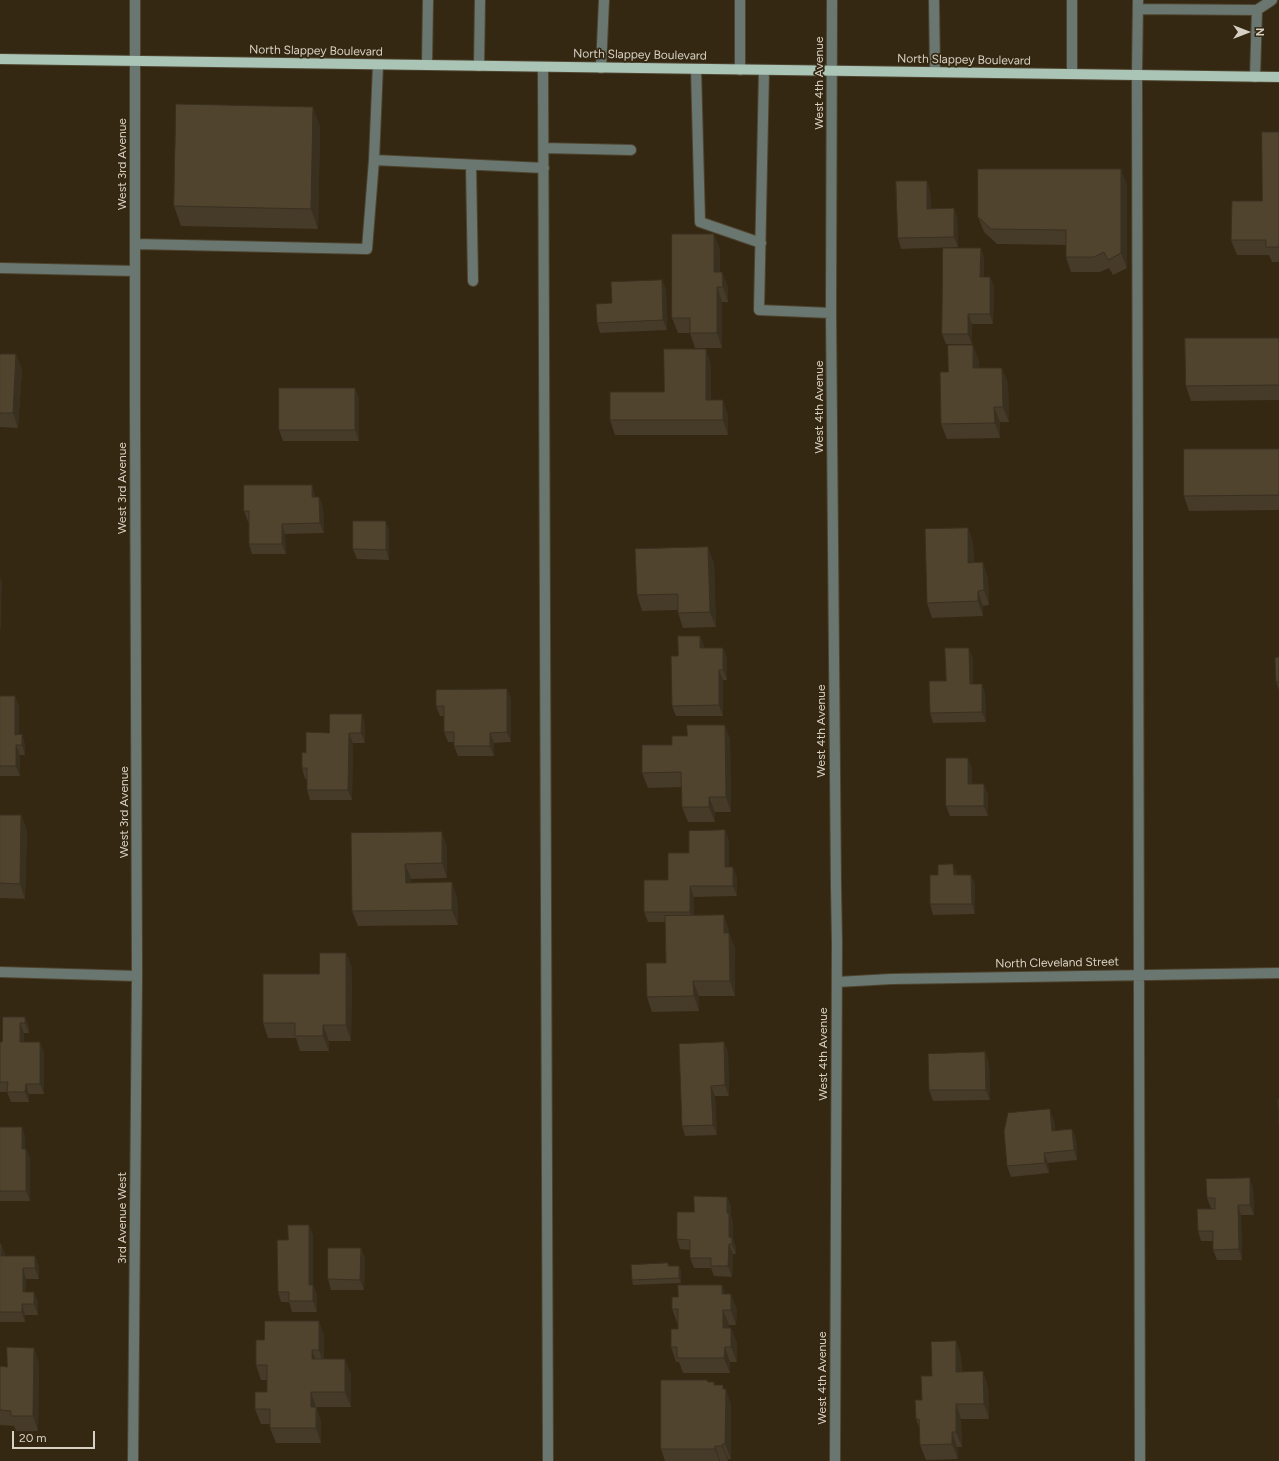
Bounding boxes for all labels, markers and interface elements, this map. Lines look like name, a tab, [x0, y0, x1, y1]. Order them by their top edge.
north arrow	[1227, 12, 1267, 52]
text: N	[1253, 28, 1266, 36]
street label: West 4th Avenue	[812, 37, 826, 129]
street label: North Slappey Boulevard	[249, 43, 383, 59]
street label: North Slappey Boulevard	[573, 47, 707, 63]
street label: North Slappey Boulevard	[897, 52, 1031, 68]
street label: West 3rd Avenue	[115, 118, 129, 210]
street label: West 4th Avenue	[812, 361, 826, 453]
street label: West 3rd Avenue	[115, 442, 129, 534]
street label: West 4th Avenue	[814, 685, 828, 777]
street label: West 3rd Avenue	[117, 766, 131, 858]
street label: North Cleveland Street	[995, 955, 1119, 971]
street label: West 4th Avenue	[816, 1008, 830, 1100]
street label: 3rd Avenue West	[115, 1172, 129, 1264]
street label: West 4th Avenue	[815, 1332, 829, 1424]
scale bar	[14, 1423, 97, 1449]
text: 20 m	[19, 1431, 47, 1445]

